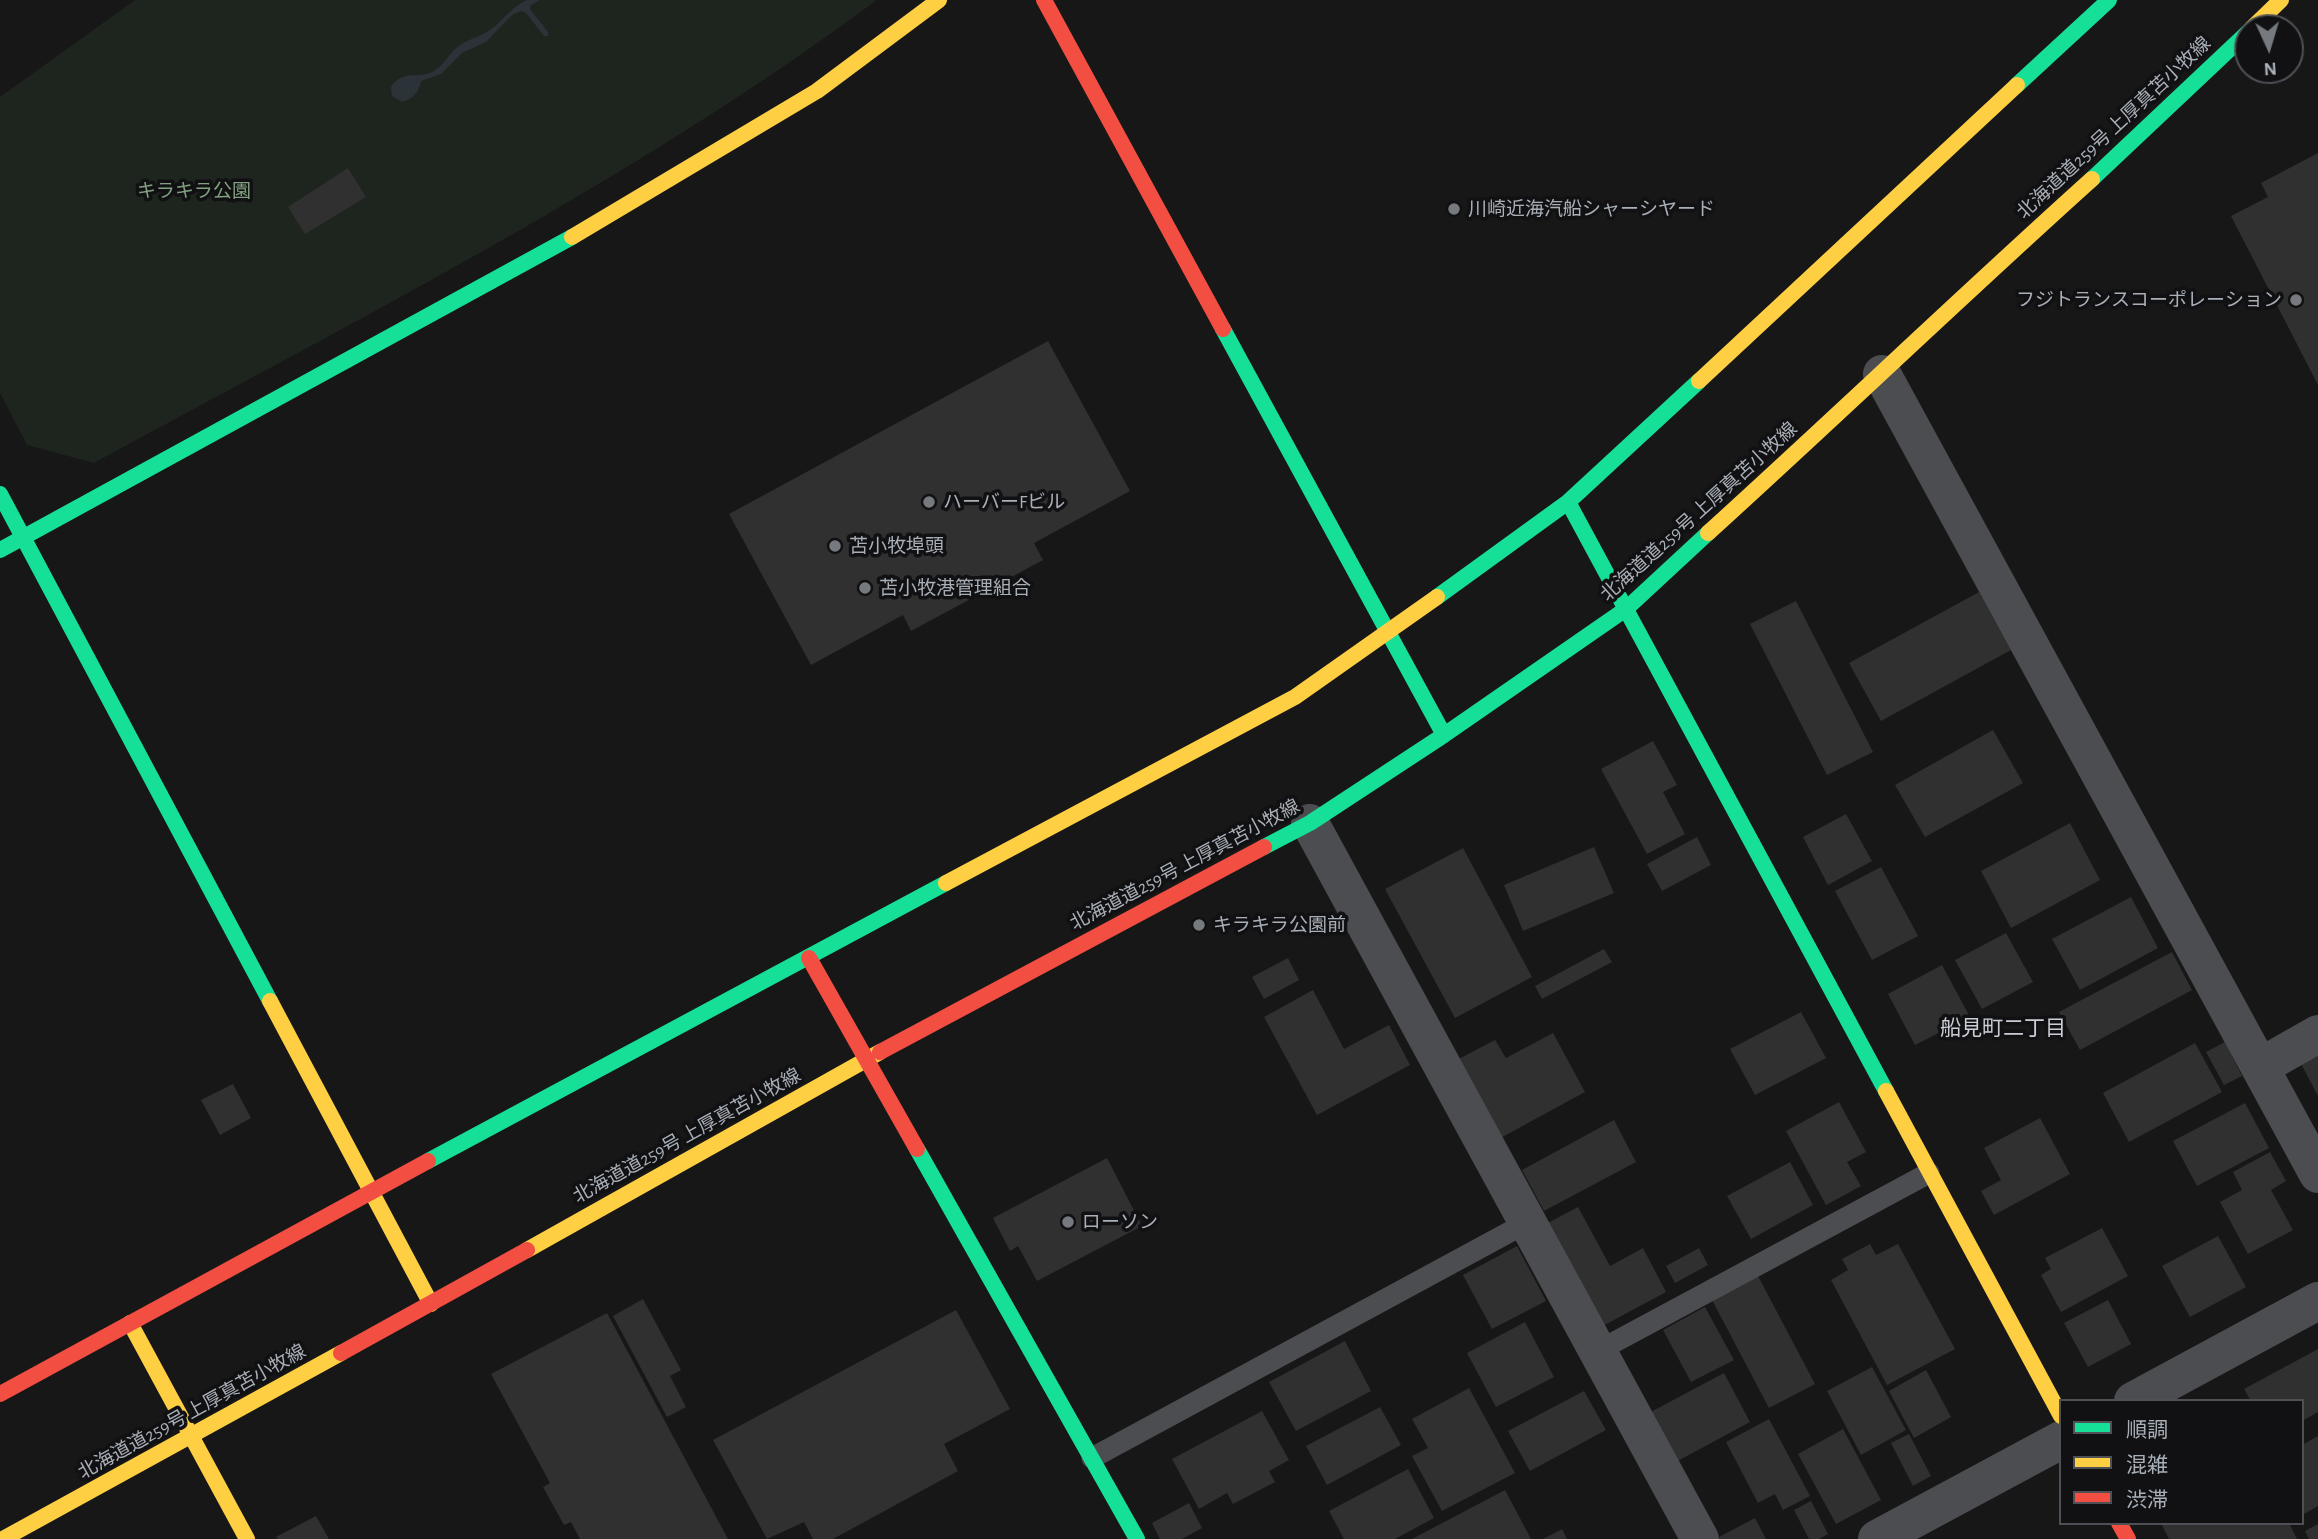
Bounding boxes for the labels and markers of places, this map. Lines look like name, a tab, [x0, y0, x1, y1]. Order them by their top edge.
place label: 川崎近海汽船シャーシヤード	[1468, 198, 1715, 220]
marker: 川崎近海汽船シャーシヤード	[1446, 201, 1462, 217]
place label: フジトランスコーポレーション	[2016, 289, 2282, 311]
marker: フジトランスコーポレーション	[2288, 292, 2304, 308]
place label: ハーバーFビル	[943, 491, 1065, 513]
marker: ハーバーFビル	[921, 494, 937, 510]
place label: 苫小牧埠頭	[849, 535, 944, 557]
marker: 苫小牧埠頭	[827, 538, 843, 554]
place label: 苫小牧港管理組合	[879, 577, 1031, 599]
marker: 苫小牧港管理組合	[857, 580, 873, 596]
place label: キラキラ公園前	[1213, 914, 1346, 936]
marker: キラキラ公園前	[1191, 917, 1207, 933]
place label: ローソン	[1082, 1211, 1158, 1233]
marker: ローソン	[1060, 1214, 1076, 1230]

